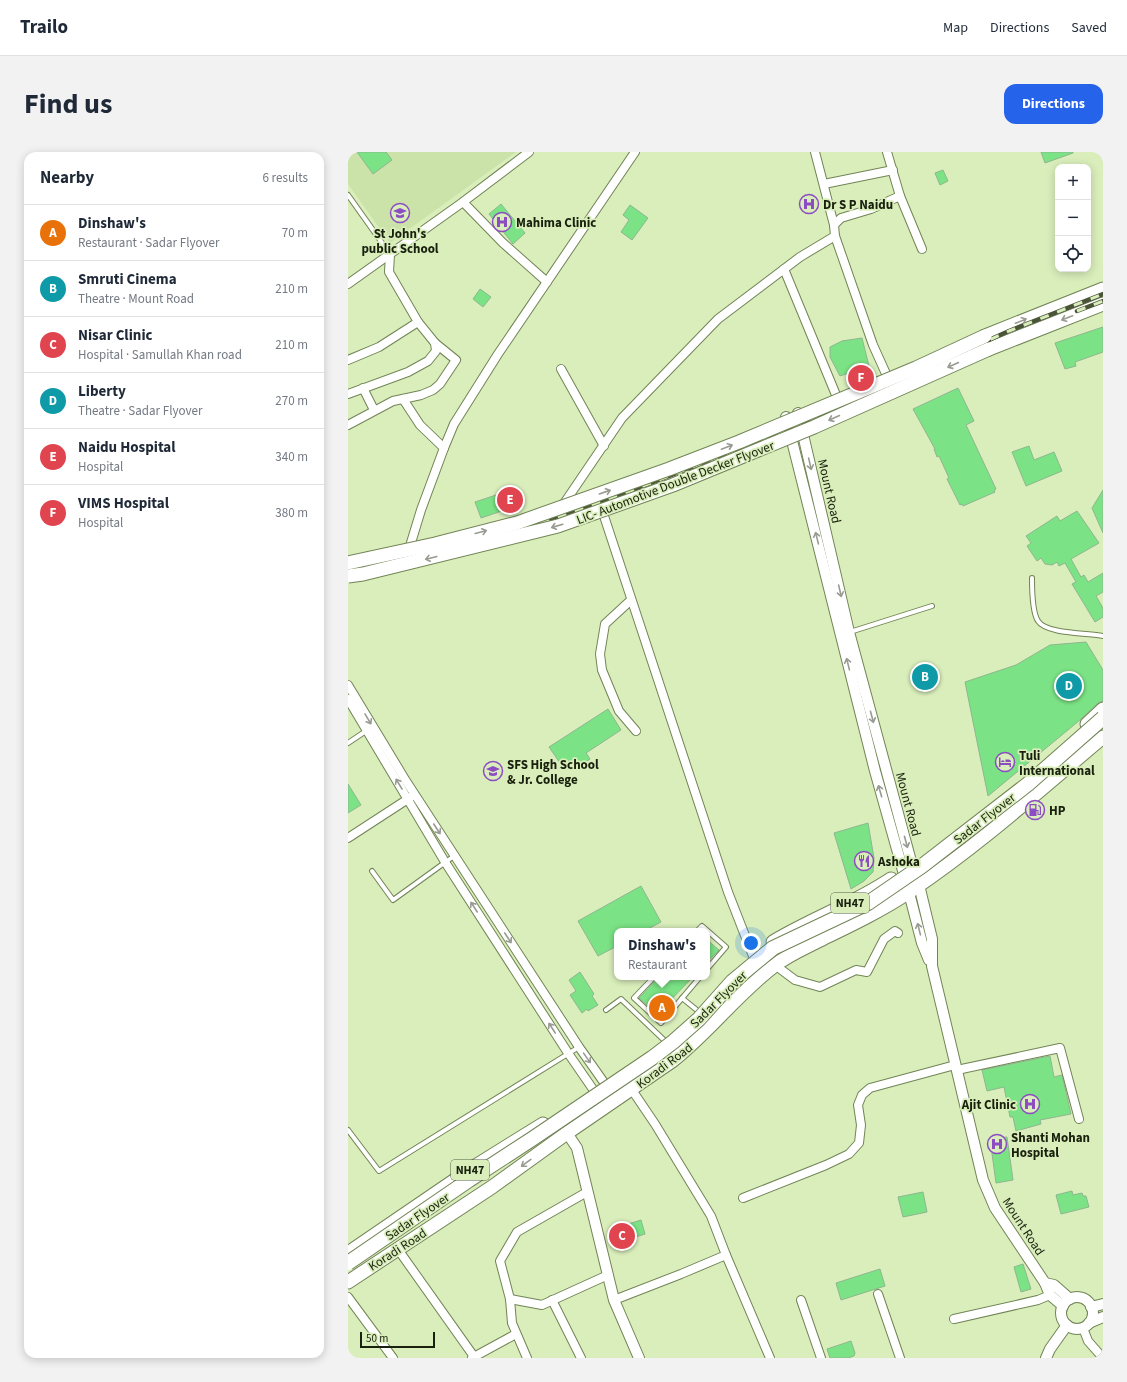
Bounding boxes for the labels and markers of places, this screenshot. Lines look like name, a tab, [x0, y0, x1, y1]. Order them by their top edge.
hospital icon: Dr S P Naidu	[798, 193, 820, 215]
place label: Dr S P Naidu	[823, 196, 893, 214]
school or university icon: St John's public School	[389, 202, 411, 224]
hospital icon: Mahima Clinic	[491, 211, 513, 233]
place label: Mahima Clinic	[516, 214, 596, 232]
place label: St John's public School	[361, 225, 439, 258]
pin: F	[848, 363, 874, 393]
pin: E	[497, 485, 523, 515]
pin: B	[912, 662, 938, 692]
pin: D	[1056, 671, 1082, 701]
place label: Tuli International	[1019, 747, 1095, 780]
hotel icon: Tuli International	[994, 751, 1016, 773]
place label: SFS High School & Jr. College	[507, 756, 599, 789]
school or university icon: SFS High School & Jr. College	[482, 760, 504, 782]
fuel station icon: HP	[1024, 799, 1046, 821]
place label: HP	[1049, 802, 1066, 820]
restaurant icon: Ashoka	[853, 850, 875, 872]
place label: Ashoka	[877, 853, 920, 871]
pin: A	[649, 993, 675, 1023]
hospital icon: Ajit Clinic	[1019, 1093, 1041, 1115]
place label: Ajit Clinic	[961, 1096, 1016, 1114]
place label: Shanti Mohan Hospital	[1011, 1129, 1090, 1162]
hospital icon: Shanti Mohan Hospital	[986, 1133, 1008, 1155]
pin: C	[609, 1221, 635, 1251]

